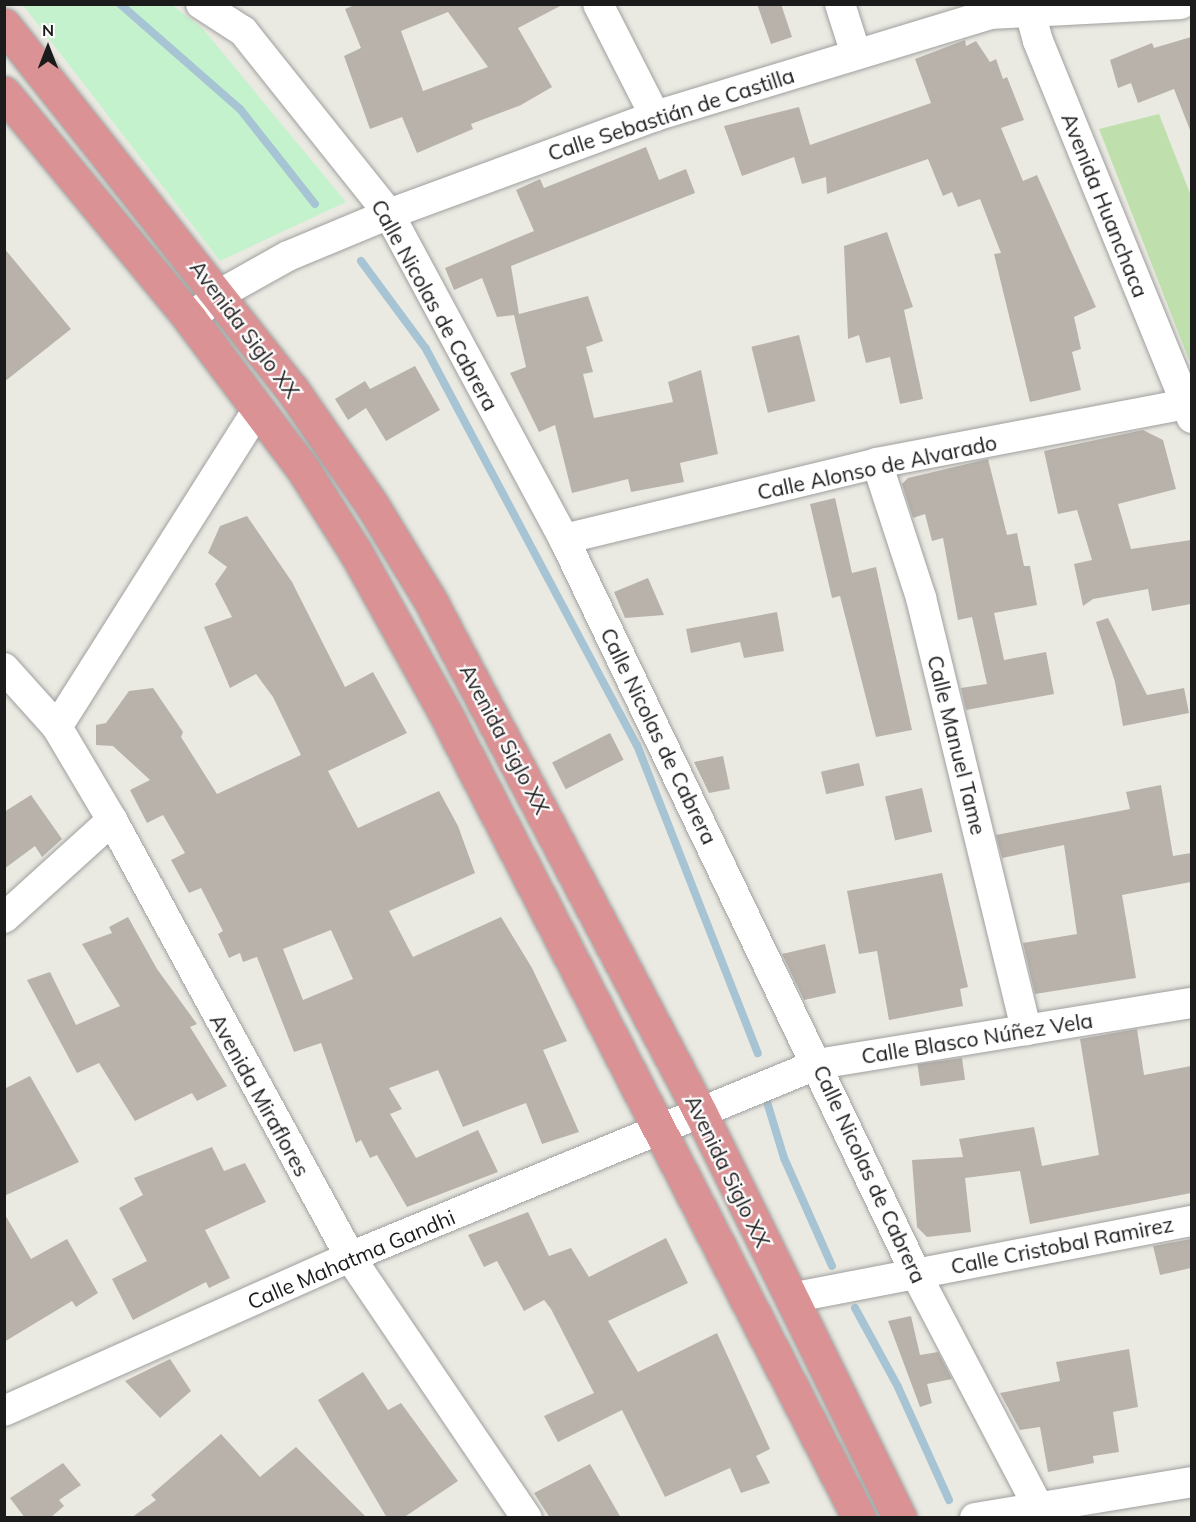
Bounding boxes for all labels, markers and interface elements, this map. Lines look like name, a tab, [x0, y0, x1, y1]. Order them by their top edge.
north arrow	[18, 18, 78, 78]
text: N	[42, 20, 54, 40]
street label: Calle Sebastián de Castilla	[545, 62, 797, 166]
street label: Avenida Huanchaca	[1056, 109, 1154, 301]
street label: Calle Nicolas de Cabrera	[366, 195, 504, 415]
street label: Avenida Siglo XX	[185, 255, 305, 403]
street label: Calle Alonso de Alvarado	[755, 429, 999, 505]
street label: Calle Nicolas de Cabrera	[596, 624, 722, 848]
street label: Calle Manuel Tame	[923, 653, 991, 837]
street label: Avenida Siglo XX	[455, 660, 555, 818]
street label: Calle Blasco Núñez Vela	[860, 1007, 1094, 1069]
street label: Avenida Miraflores	[205, 1009, 315, 1181]
street label: Calle Nicolas de Cabrera	[808, 1061, 932, 1287]
street label: Avenida Siglo XX	[680, 1091, 776, 1251]
street label: Calle Mahatma Gandhi	[243, 1204, 459, 1314]
street label: Calle Cristobal Ramirez	[949, 1211, 1175, 1279]

